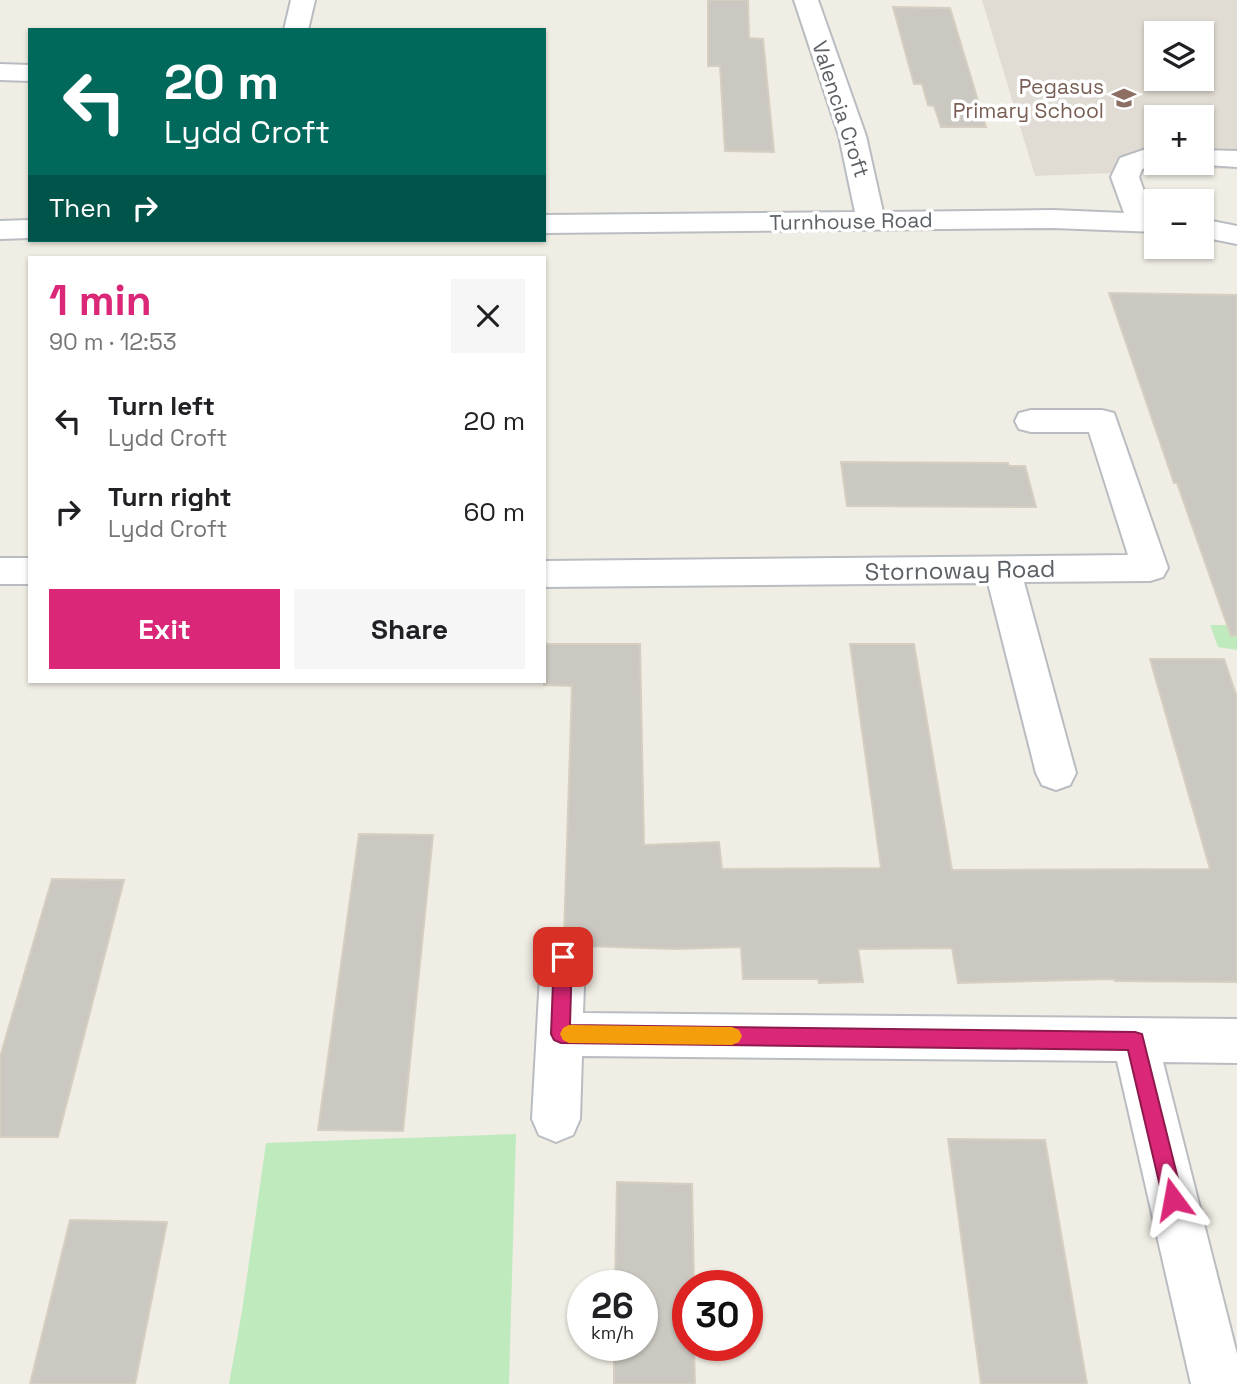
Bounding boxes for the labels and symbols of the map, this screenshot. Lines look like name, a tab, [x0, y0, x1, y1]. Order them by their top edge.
street label: Valencia Croft	[806, 37, 876, 181]
place label: Pegasus Primary School	[953, 73, 1104, 124]
school or university icon: Pegasus Primary School	[1110, 84, 1138, 112]
street label: Turnhouse Road	[769, 206, 933, 236]
street label: Stornoway Road	[864, 553, 1056, 587]
pin	[533, 927, 593, 987]
position arrow	[1136, 1162, 1210, 1236]
speed limit sign: 30	[672, 1270, 763, 1361]

